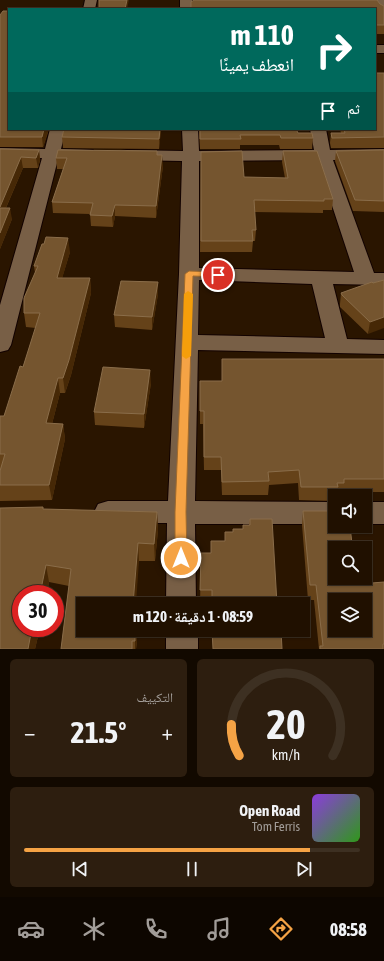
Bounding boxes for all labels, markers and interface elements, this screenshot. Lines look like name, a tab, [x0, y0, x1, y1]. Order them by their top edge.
text: 110 m	[231, 19, 294, 51]
icon: right	[308, 24, 360, 76]
text: انعطف يمينًا	[219, 54, 294, 75]
icon: arrive	[317, 100, 339, 122]
text: ثم	[347, 100, 360, 117]
pin	[201, 258, 235, 292]
icon: arrive	[207, 264, 229, 286]
map controls	[328, 489, 372, 637]
button: sound	[328, 489, 372, 533]
position arrow	[160, 537, 202, 579]
button: search	[328, 541, 372, 585]
speed limit sign: 30	[12, 585, 64, 637]
button: layers	[328, 593, 372, 637]
text: 08:59 · 1 دقيقة · 120 m	[133, 608, 253, 625]
text: التكييف	[137, 690, 173, 705]
text: 20	[266, 700, 305, 748]
text: 21.5°	[71, 715, 126, 749]
text: −	[24, 719, 35, 745]
text: +	[162, 719, 173, 745]
text: km/h	[271, 747, 300, 763]
text: Open Road	[239, 802, 300, 819]
text: Tom Ferris	[252, 819, 300, 834]
icon: previous	[69, 858, 91, 880]
icon: pause	[181, 858, 203, 880]
icon: next	[293, 858, 315, 880]
icon: car	[17, 915, 45, 943]
icon: climate	[80, 915, 108, 943]
icon: phone	[142, 915, 170, 943]
icon: music	[205, 915, 233, 943]
icon: directions	[267, 915, 295, 943]
text: 08:58	[330, 919, 367, 940]

